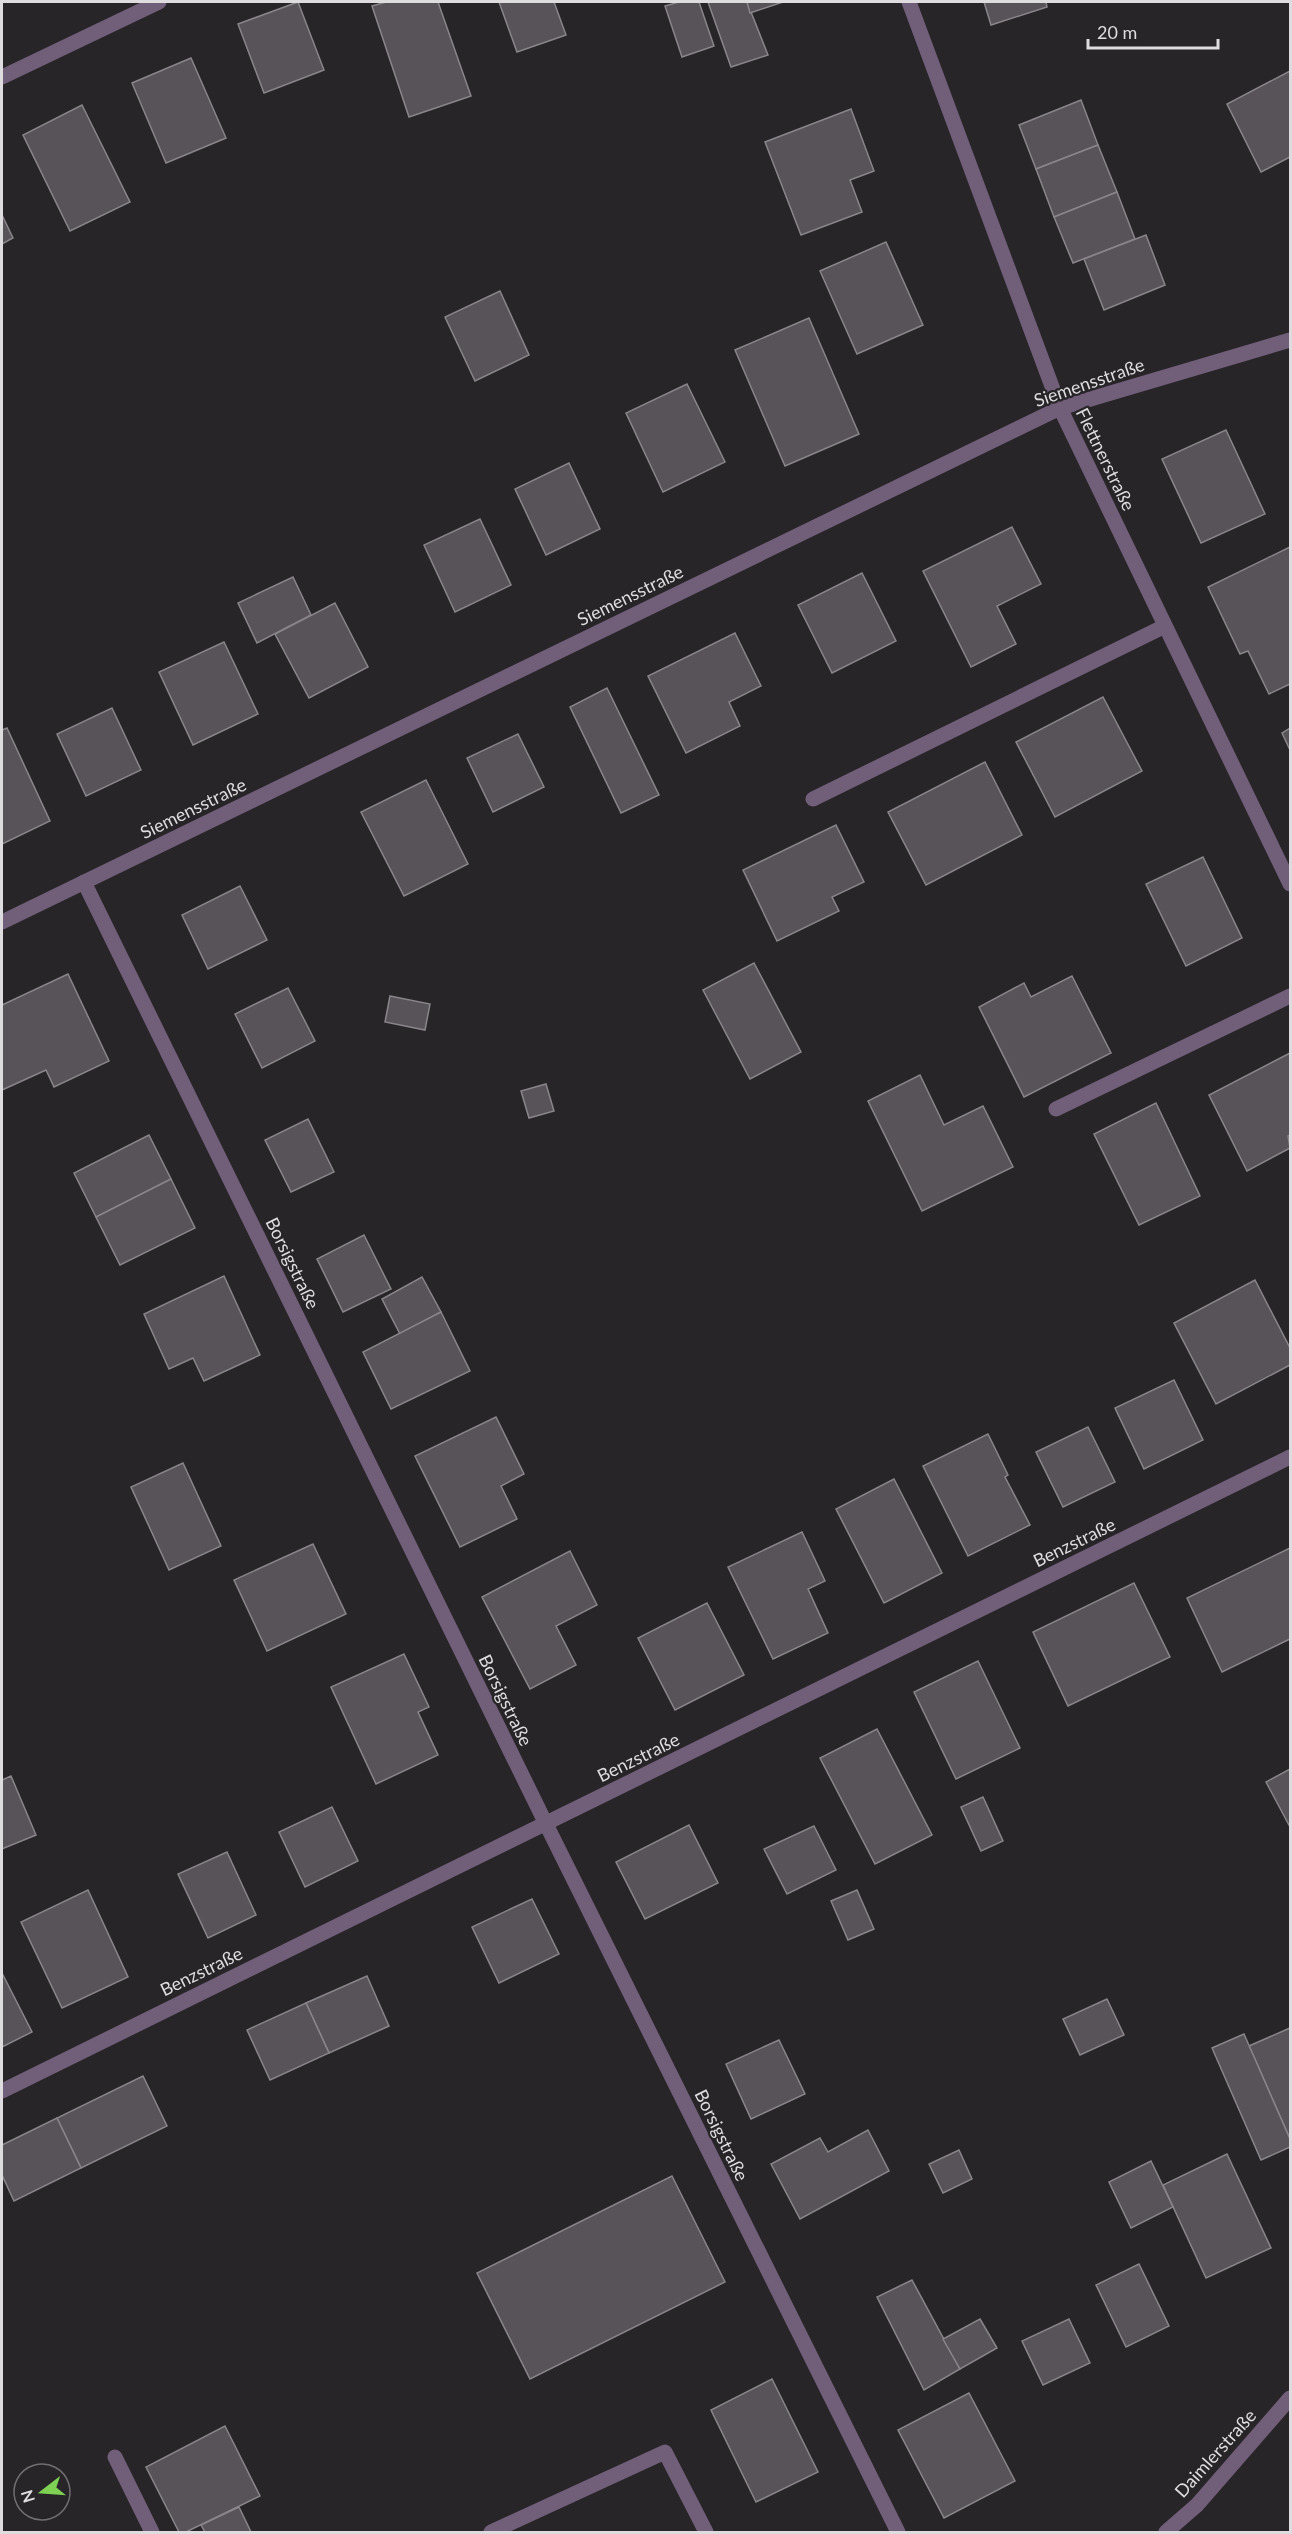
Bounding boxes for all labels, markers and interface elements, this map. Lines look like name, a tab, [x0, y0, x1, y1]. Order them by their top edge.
scale bar	[1088, 12, 1218, 50]
text: 20 m	[1097, 21, 1137, 43]
street label: Siemensstraße	[1031, 353, 1147, 411]
street label: Flettnerstraße	[1072, 404, 1140, 514]
street label: Siemensstraße	[573, 560, 687, 630]
street label: Siemensstraße	[136, 773, 250, 843]
street label: Borsigstraße	[261, 1214, 325, 1312]
street label: Benzstraße	[1029, 1513, 1119, 1571]
street label: Borsigstraße	[474, 1651, 538, 1749]
street label: Benzstraße	[593, 1728, 683, 1786]
street label: Benzstraße	[156, 1942, 246, 2000]
street label: Borsigstraße	[690, 2086, 754, 2184]
street label: Daimlerstraße	[1170, 2404, 1260, 2502]
north arrow	[12, 2462, 72, 2522]
text: N	[16, 2488, 38, 2505]

